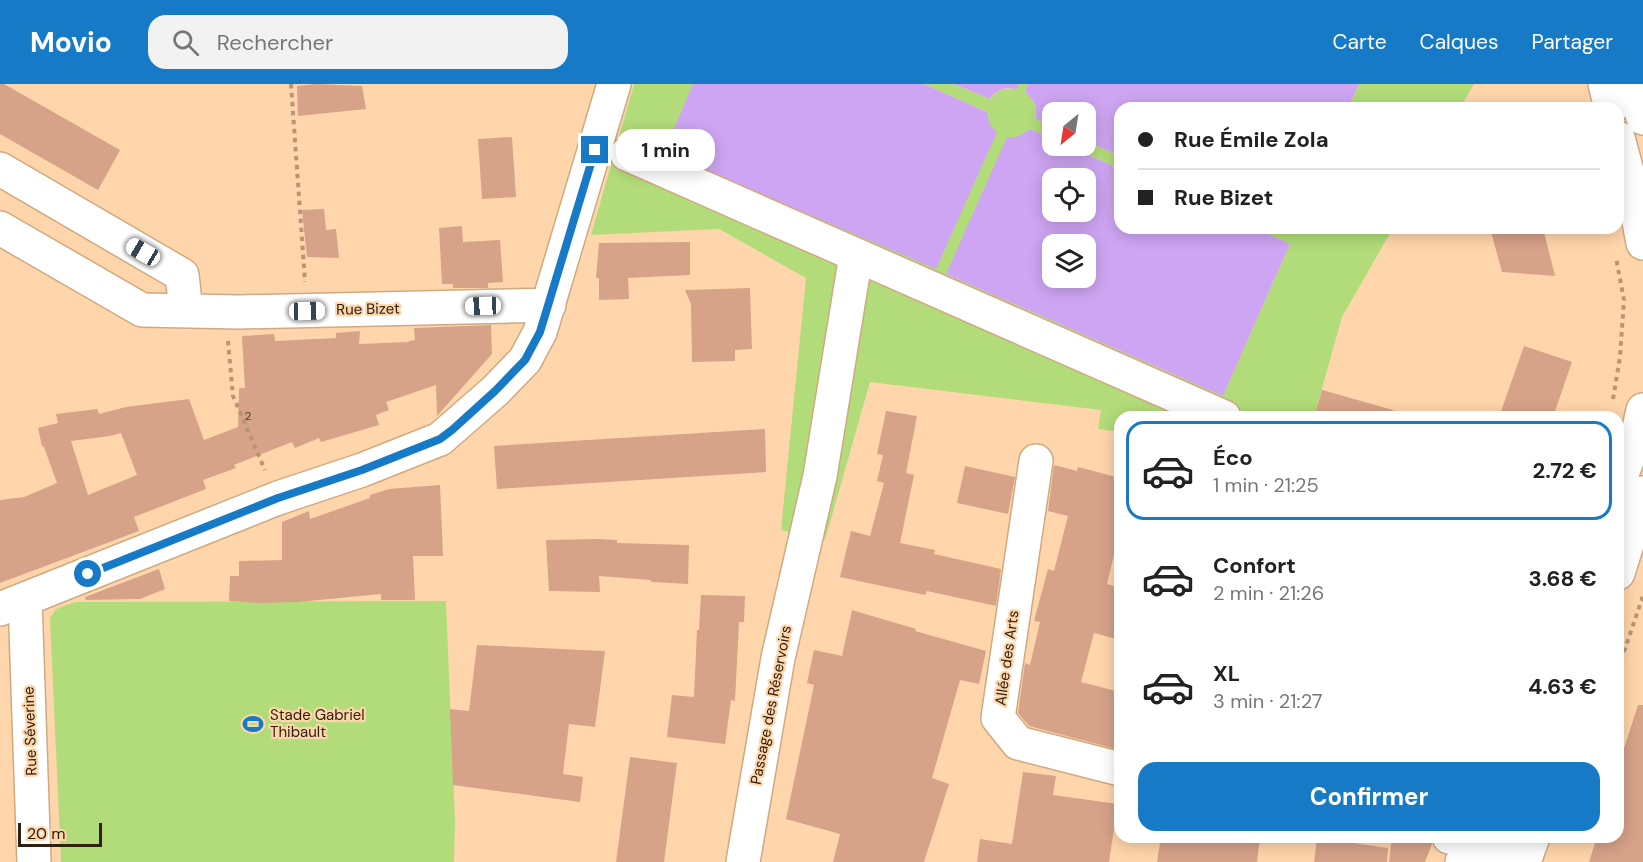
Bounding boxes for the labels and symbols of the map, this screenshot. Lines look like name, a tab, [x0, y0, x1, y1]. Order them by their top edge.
north arrow	[1042, 102, 1096, 156]
callout: 1 min	[616, 129, 715, 171]
route end	[581, 136, 608, 163]
car	[123, 235, 163, 269]
car	[465, 296, 501, 316]
street label: Rue Bizet	[336, 298, 400, 320]
car	[289, 302, 325, 320]
house number: 2	[245, 408, 252, 424]
route start	[74, 560, 101, 587]
street label: Allée des Arts	[990, 609, 1024, 707]
street label: Passage des Réservoirs	[746, 624, 796, 786]
street label: Rue Séverine	[18, 686, 42, 776]
place label: Stade Gabriel Thibault	[270, 705, 365, 742]
sports icon: Stade Gabriel Thibault	[241, 712, 265, 736]
scale bar	[18, 820, 102, 848]

